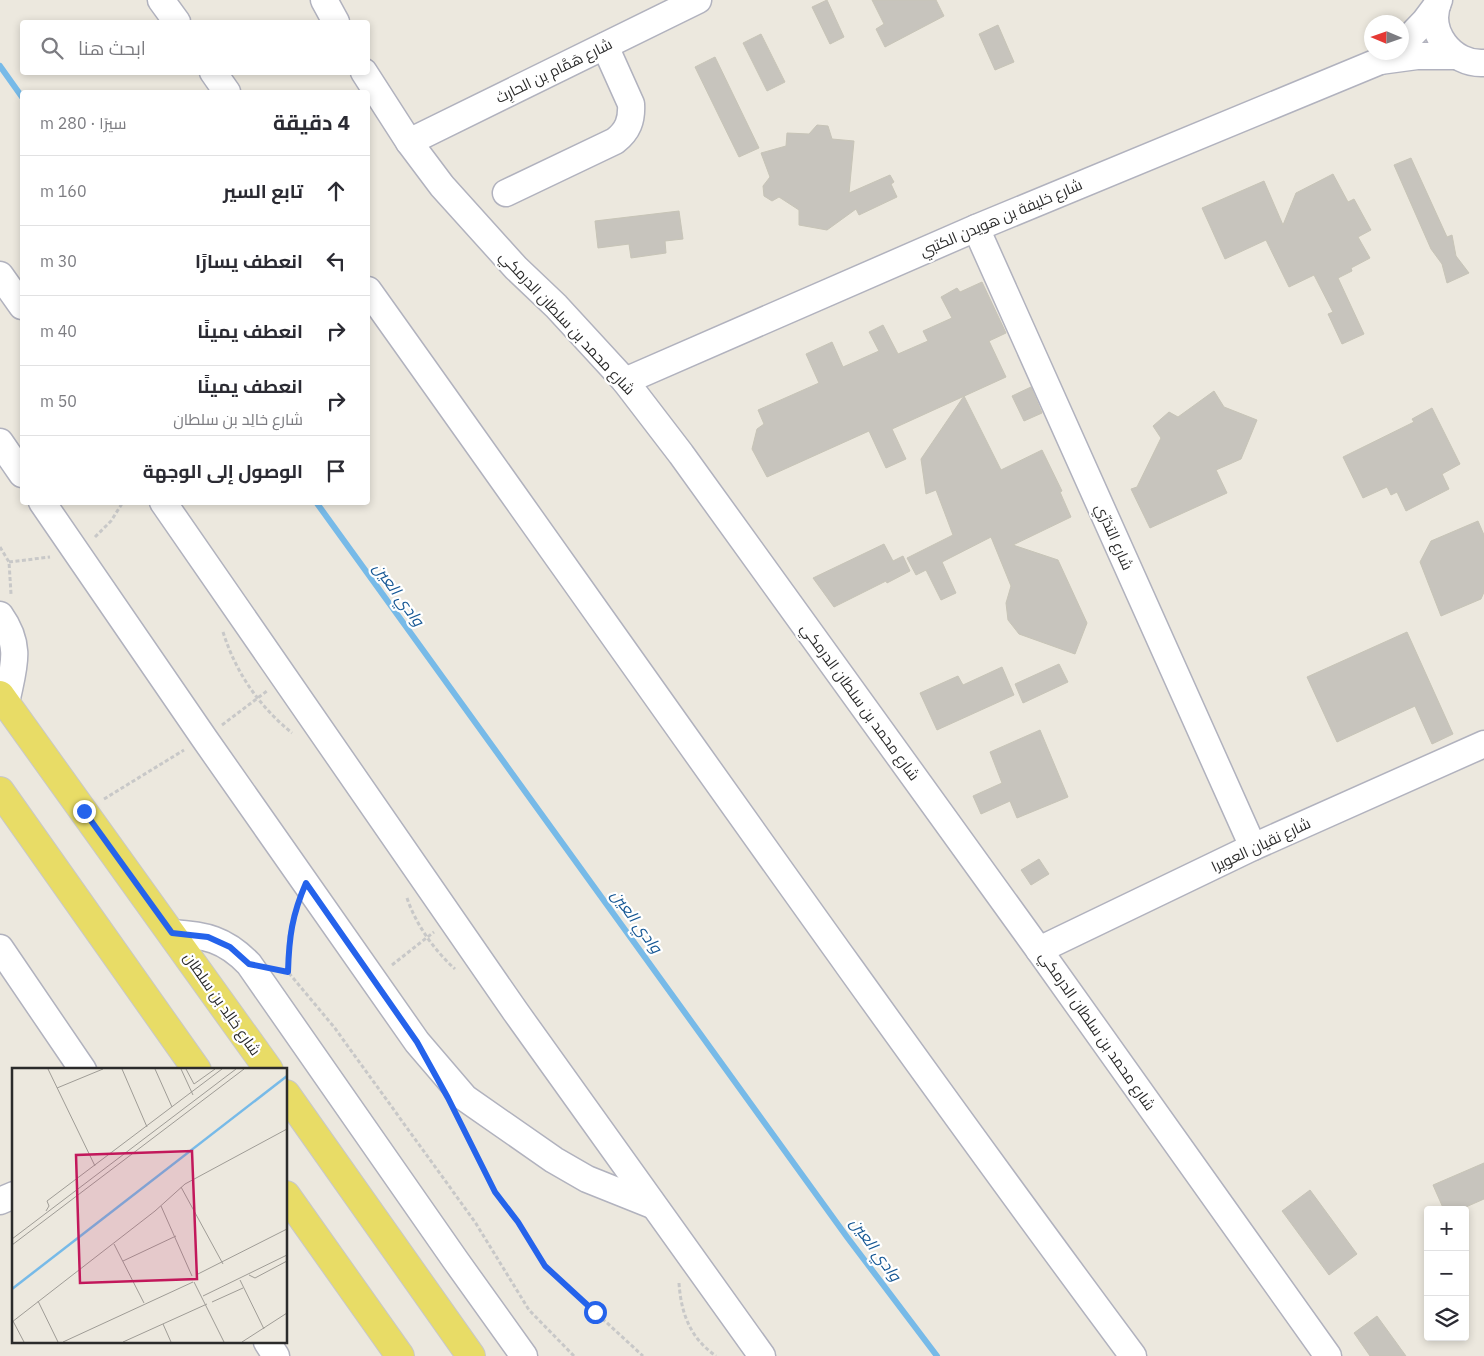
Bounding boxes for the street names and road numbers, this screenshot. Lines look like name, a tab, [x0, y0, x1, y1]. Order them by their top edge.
street label: شارع هَمَّام بن الحارِث	[492, 34, 616, 109]
street label: شارع خليفة بن هويدن الكتبي	[917, 175, 1086, 263]
street label: شارع محمد بن سلطان الدرمكي	[493, 247, 639, 401]
street label: شارع التذرّي	[1089, 501, 1137, 574]
street label: شارع محمد بن سلطان الدرمكي	[794, 619, 924, 786]
street label: شارع نقيان العويرا	[1208, 813, 1314, 878]
street label: شارع محمد بن سلطان الدرمكي	[1033, 947, 1160, 1116]
street label: شارع خالِد بن سلطان	[178, 948, 265, 1060]

